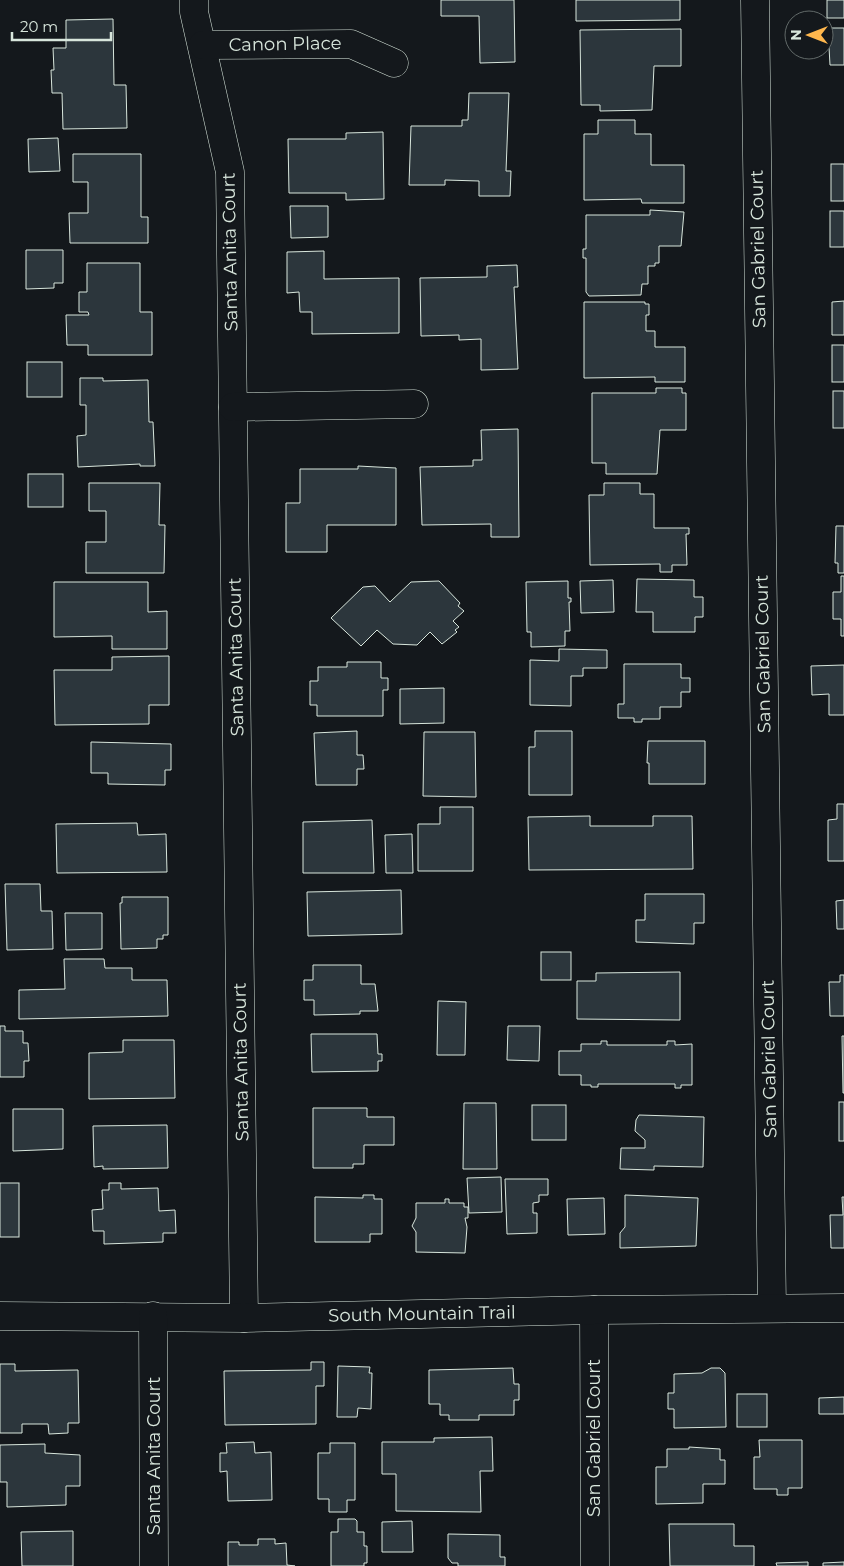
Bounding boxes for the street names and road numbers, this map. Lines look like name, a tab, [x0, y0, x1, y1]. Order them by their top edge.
street label: Canon Place	[228, 32, 342, 56]
street label: San Gabriel Court	[746, 170, 770, 328]
street label: Santa Anita Court	[218, 172, 242, 332]
street label: San Gabriel Court	[751, 575, 775, 733]
street label: Santa Anita Court	[224, 577, 248, 737]
street label: San Gabriel Court	[757, 980, 781, 1138]
street label: Santa Anita Court	[229, 982, 253, 1142]
street label: South Mountain Trail	[328, 1301, 516, 1327]
street label: San Gabriel Court	[583, 1359, 605, 1517]
street label: Santa Anita Court	[143, 1377, 165, 1535]

